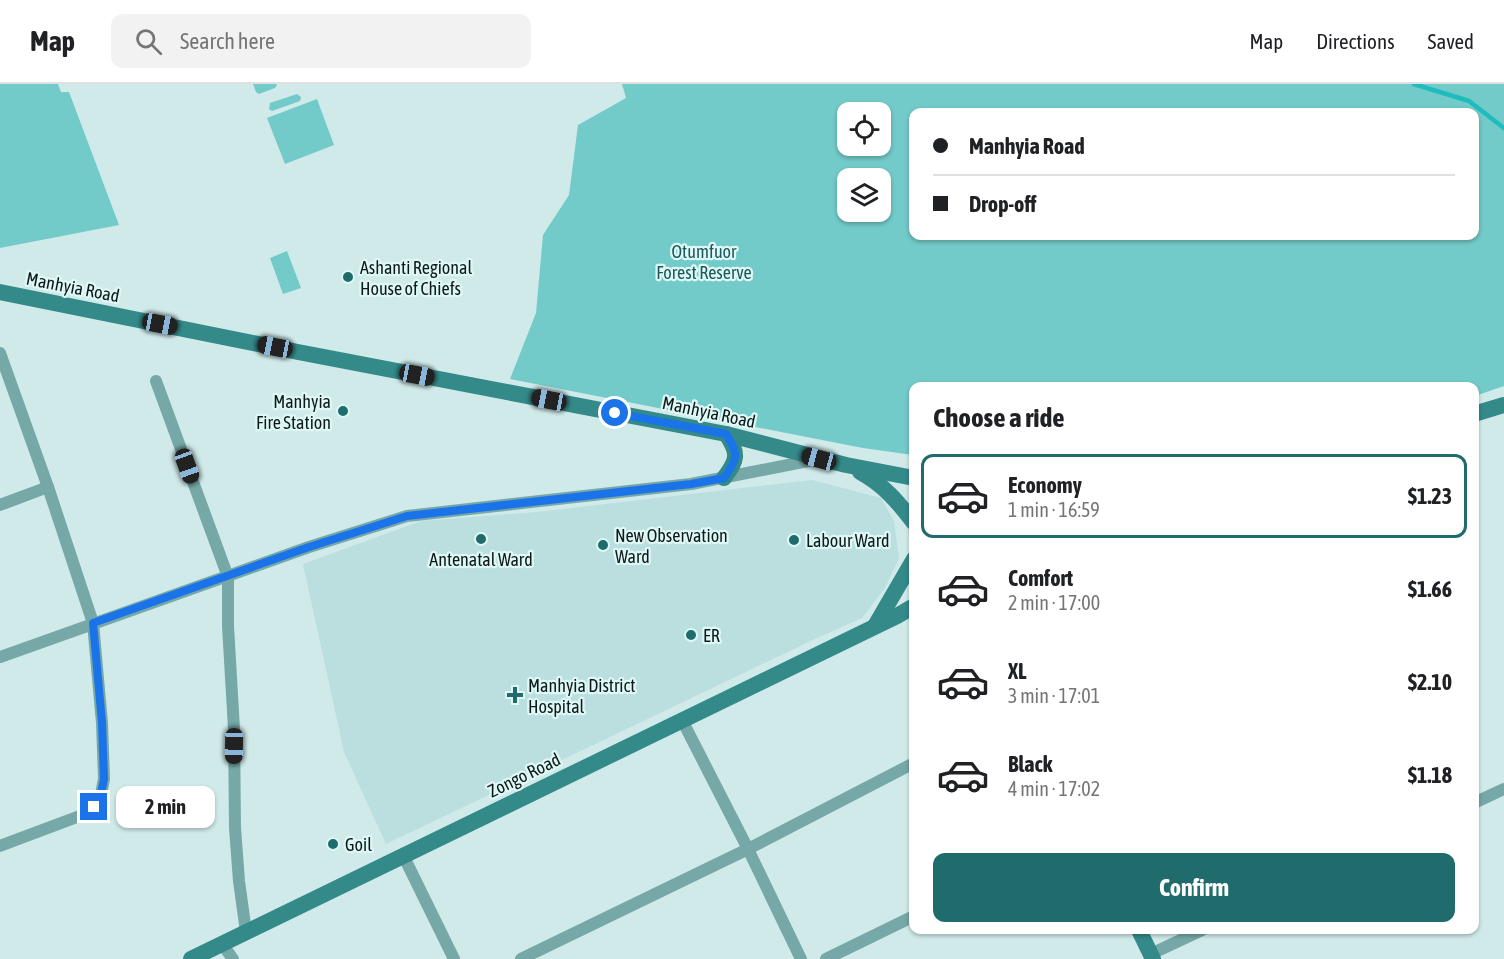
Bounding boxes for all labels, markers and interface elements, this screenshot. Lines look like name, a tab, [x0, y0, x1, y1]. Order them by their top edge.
search box	[111, 14, 531, 68]
text: Map	[30, 25, 75, 57]
icon: search	[132, 25, 165, 58]
text: Search here	[180, 28, 275, 54]
text: Map	[1249, 29, 1283, 53]
text: Directions	[1316, 29, 1395, 53]
text: Saved	[1428, 29, 1474, 53]
map controls	[837, 102, 891, 222]
button: locate	[837, 102, 891, 156]
text: Manhyia Road	[969, 133, 1085, 159]
button: layers	[837, 168, 891, 222]
text: Drop-off	[969, 191, 1036, 217]
park label: Otumfuor Forest Reserve	[656, 241, 752, 283]
place label: Ashanti Regional House of Chiefs	[360, 257, 472, 299]
street label: Manhyia Road	[25, 268, 121, 306]
marker: Ashanti Regional House of Chiefs	[341, 270, 355, 284]
car	[141, 312, 179, 336]
car	[256, 335, 294, 359]
car	[398, 363, 436, 387]
car	[530, 388, 568, 412]
place label: Manhyia Fire Station	[256, 391, 331, 433]
street label: Manhyia Road	[661, 392, 757, 432]
route start	[601, 399, 628, 426]
text: Choose a ride	[933, 402, 1065, 433]
marker: Manhyia Fire Station	[336, 404, 350, 418]
car	[172, 446, 202, 486]
car	[799, 446, 839, 472]
icon: car	[936, 469, 990, 523]
text: Economy	[1008, 472, 1082, 498]
text: $1.23	[1408, 483, 1452, 509]
text: 1 min · 16:59	[1008, 498, 1100, 521]
place label: New Observation Ward	[615, 525, 728, 567]
place label: Labour Ward	[806, 530, 890, 551]
marker: Antenatal Ward	[474, 532, 488, 546]
marker: Labour Ward	[787, 533, 801, 547]
marker: New Observation Ward	[596, 538, 610, 552]
place label: Antenatal Ward	[429, 549, 533, 570]
icon: car	[936, 562, 990, 616]
text: Comfort	[1008, 565, 1073, 591]
text: $1.66	[1408, 576, 1452, 602]
text: 2 min · 17:00	[1008, 591, 1100, 614]
place label: ER	[703, 625, 720, 646]
marker: ER	[684, 628, 698, 642]
icon: car	[936, 655, 990, 709]
text: XL	[1008, 658, 1026, 684]
text: $2.10	[1408, 669, 1452, 695]
place label: Manhyia District Hospital	[528, 675, 635, 717]
text: 3 min · 17:01	[1008, 684, 1100, 707]
marker: Manhyia District Hospital	[506, 686, 524, 704]
car	[225, 728, 243, 764]
street label: Zongo Road	[484, 748, 564, 802]
icon: car	[936, 748, 990, 802]
text: Black	[1008, 751, 1052, 777]
text: $1.18	[1408, 762, 1452, 788]
text: 4 min · 17:02	[1008, 777, 1100, 800]
callout: 2 min	[115, 786, 214, 828]
route end	[80, 793, 107, 820]
text: 2 min	[145, 795, 186, 818]
place label: Goil	[345, 834, 372, 855]
marker: Goil	[326, 837, 340, 851]
button: Confirm	[933, 853, 1455, 922]

